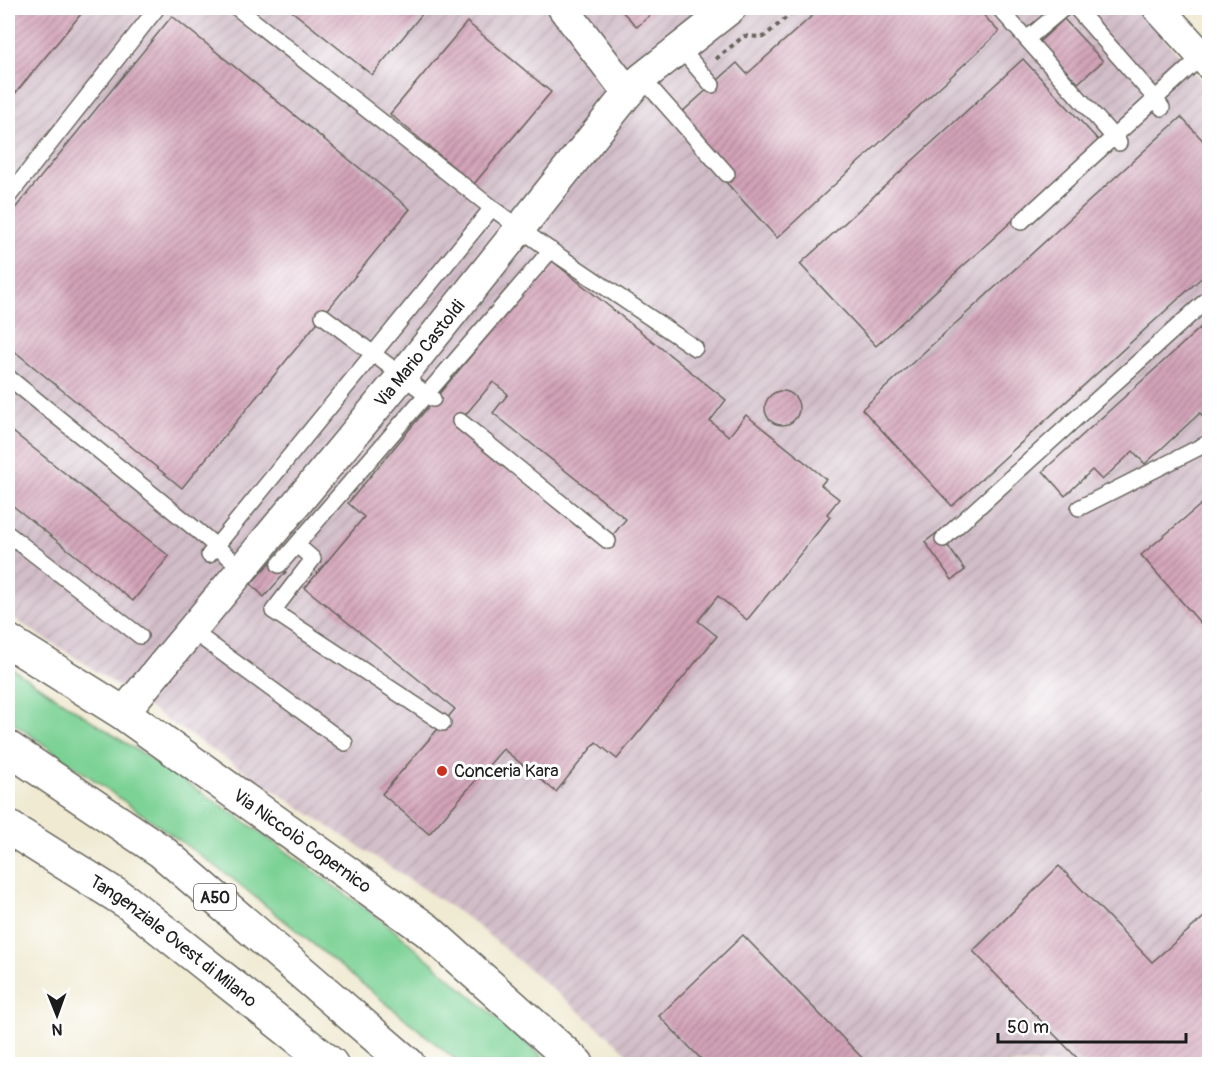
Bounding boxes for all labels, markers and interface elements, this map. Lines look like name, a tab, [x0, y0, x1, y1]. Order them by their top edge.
street label: Via Mario Castoldi	[370, 295, 470, 412]
place label: Conceria Kara	[454, 760, 559, 783]
marker: Conceria Kara	[435, 764, 449, 778]
street label: Via Niccolò Copernico	[228, 784, 376, 899]
street label: Tangenziale Ovest di Milano	[85, 870, 262, 1013]
road number: A50	[194, 884, 236, 910]
north arrow	[27, 985, 87, 1045]
scale bar	[998, 1006, 1186, 1044]
text: 50 m	[1007, 1016, 1049, 1039]
text: N	[51, 1019, 63, 1039]

